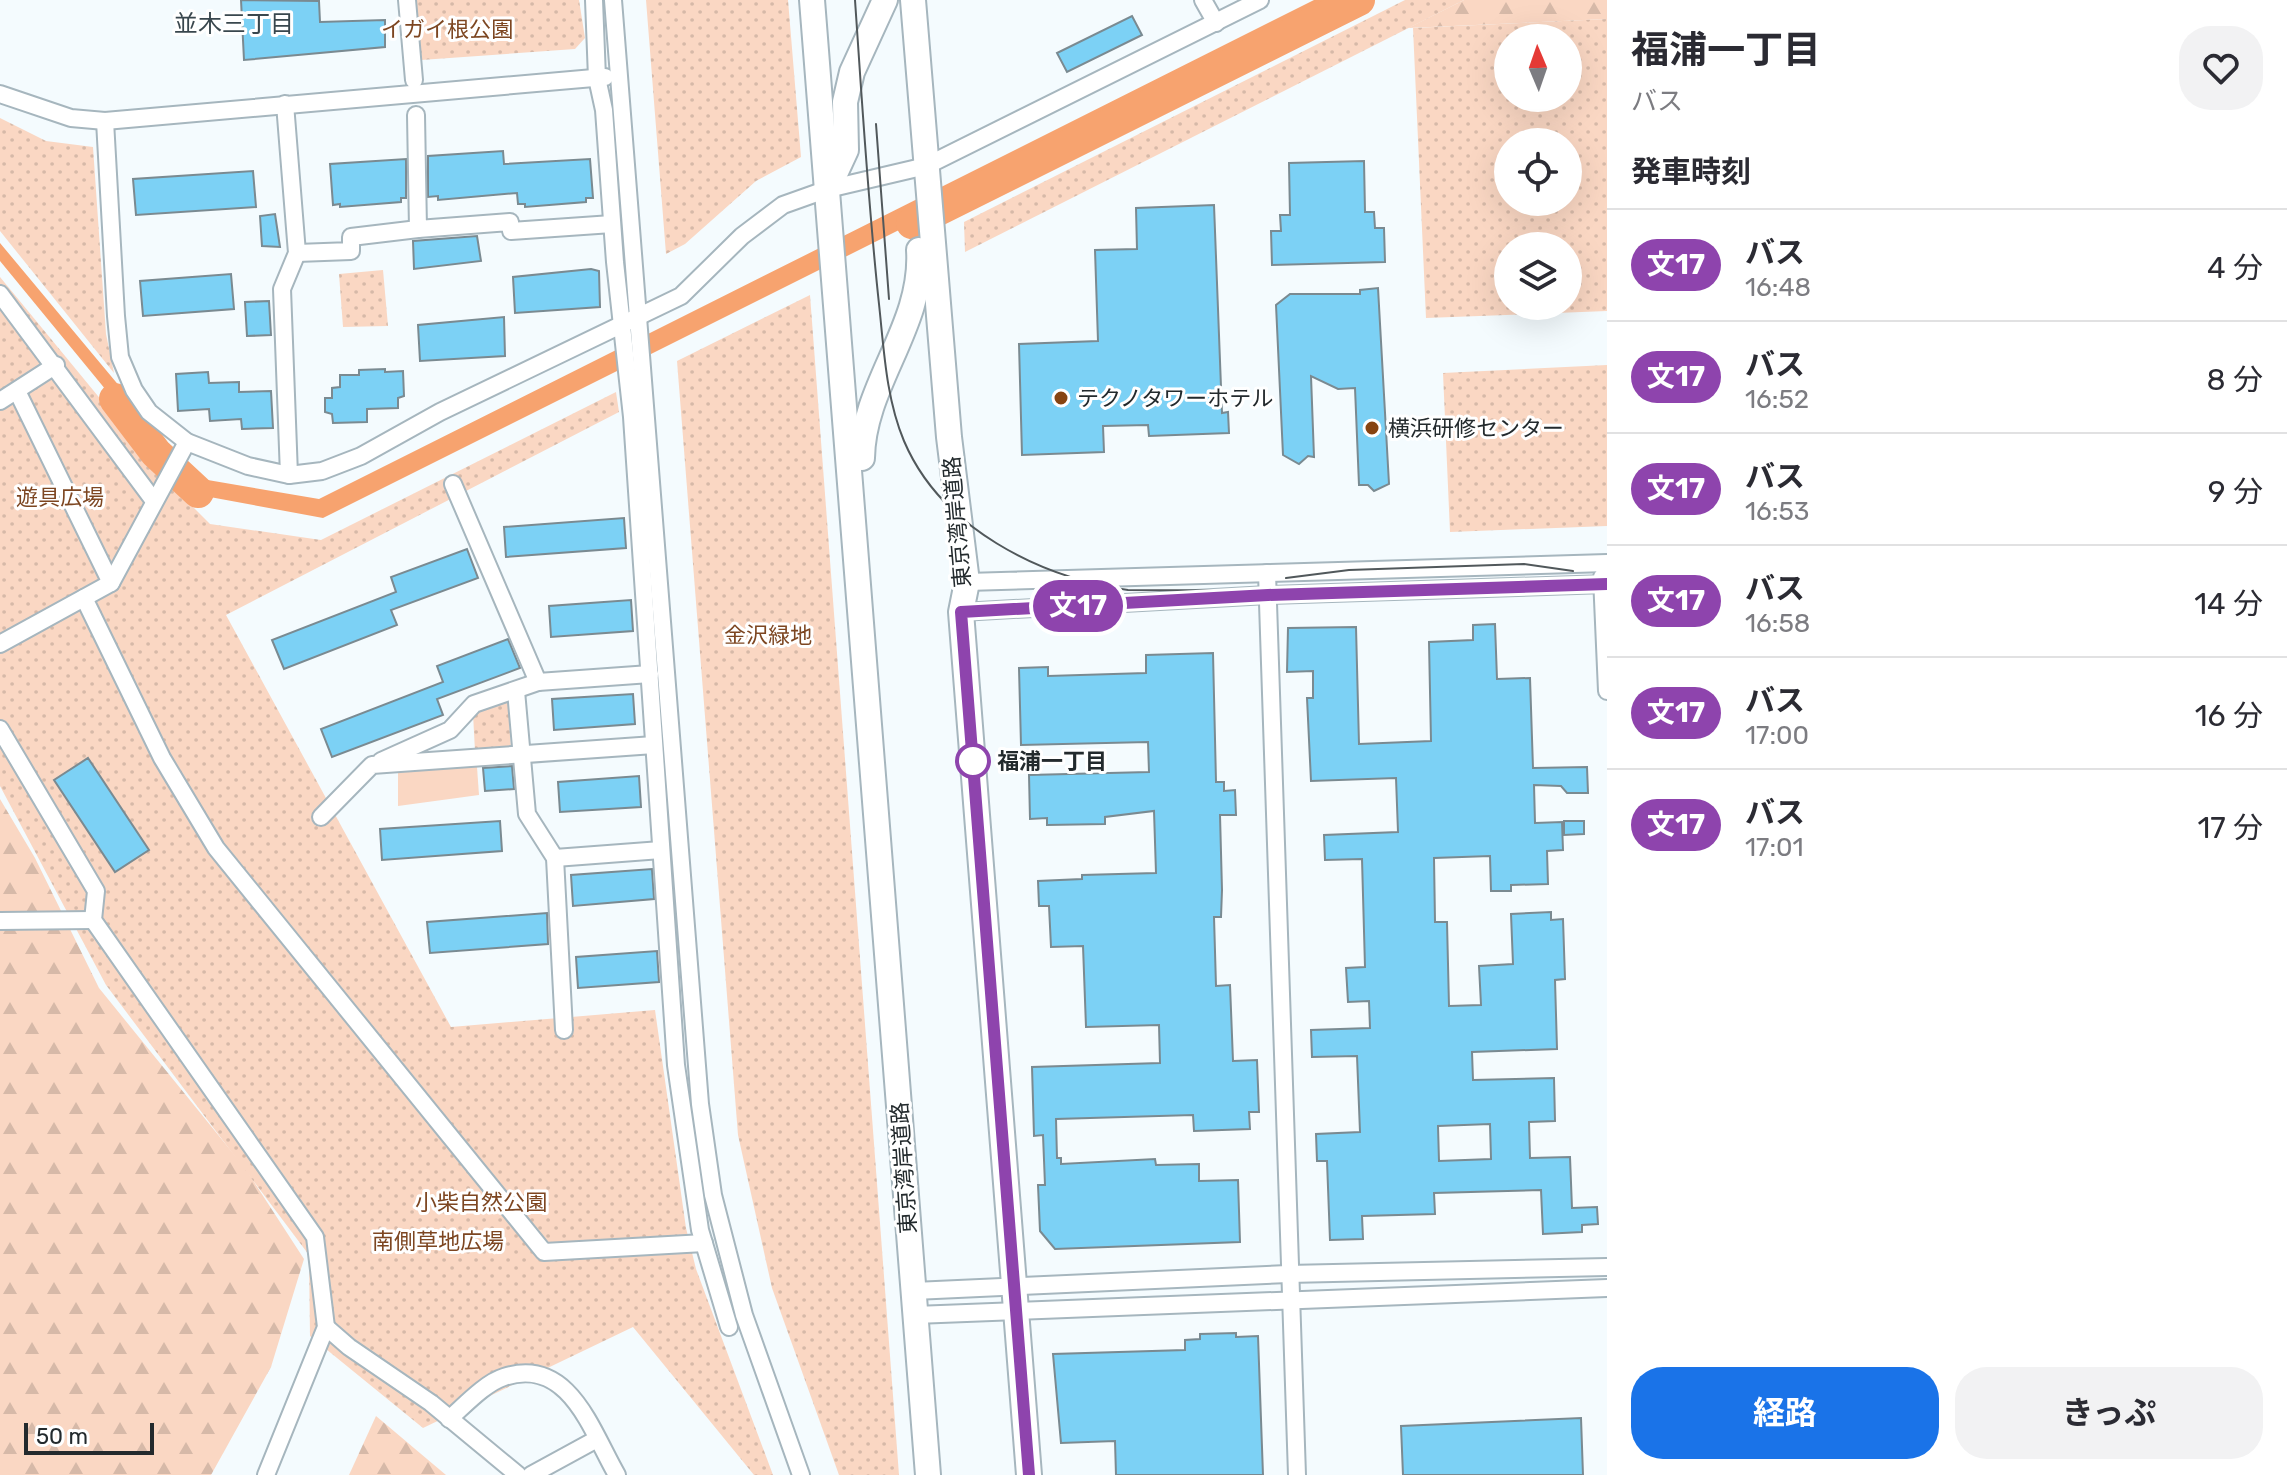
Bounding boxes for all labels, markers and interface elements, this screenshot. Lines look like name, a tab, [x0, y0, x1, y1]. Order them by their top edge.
district label: 並木三丁目	[174, 10, 294, 38]
park label: イガイ根公園	[381, 16, 513, 43]
north arrow	[1494, 24, 1582, 112]
map controls	[1494, 24, 1582, 320]
button: heart	[2179, 26, 2263, 110]
text: 福浦一丁目	[1631, 27, 1821, 73]
text: バス	[1631, 86, 1683, 117]
button: locate	[1494, 128, 1582, 216]
text: 発車時刻	[1631, 154, 1751, 190]
button: layers	[1494, 232, 1582, 320]
text: バス	[1745, 235, 1805, 271]
text: 文17	[1647, 248, 1705, 281]
text: 4 分	[2207, 250, 2263, 286]
text: 16:48	[1745, 272, 1811, 303]
text: バス	[1745, 347, 1805, 383]
text: 文17	[1647, 360, 1705, 393]
text: 8 分	[2207, 362, 2263, 398]
text: 16:52	[1745, 384, 1809, 415]
place label: テクノタワーホテル	[1077, 385, 1273, 412]
marker: テクノタワーホテル	[1052, 389, 1070, 407]
place label: 横浜研修センター	[1388, 415, 1564, 442]
marker: 横浜研修センター	[1363, 419, 1381, 437]
street label: 東京湾岸道路	[938, 455, 976, 589]
text: バス	[1745, 459, 1805, 495]
text: 文17	[1647, 472, 1705, 505]
text: 9 分	[2208, 474, 2263, 510]
park label: 遊具広場	[16, 484, 104, 511]
text: 16:53	[1745, 496, 1810, 527]
text: バス	[1745, 571, 1805, 607]
line badge: 文17	[1032, 580, 1124, 632]
text: 文17	[1647, 584, 1705, 617]
text: 14 分	[2194, 586, 2263, 622]
text: 文17	[1049, 589, 1107, 622]
text: 16:58	[1745, 608, 1810, 639]
park label: 金沢緑地	[724, 622, 812, 649]
text: バス	[1745, 683, 1805, 719]
text: 文17	[1647, 696, 1705, 729]
text: 16 分	[2195, 698, 2263, 734]
text: 17:00	[1745, 720, 1809, 751]
marker: 福浦一丁目	[956, 744, 990, 778]
place label: 福浦一丁目	[997, 748, 1107, 775]
text: バス	[1745, 795, 1805, 831]
text: 文17	[1647, 808, 1705, 841]
text: 17 分	[2197, 810, 2263, 846]
text: 17:01	[1745, 832, 1804, 863]
street label: 東京湾岸道路	[886, 1101, 922, 1235]
park label: 小柴自然公園	[415, 1189, 547, 1216]
park label: 南側草地広場	[372, 1228, 504, 1255]
button: 経路	[1631, 1367, 1939, 1459]
button: きっぷ	[1955, 1367, 2263, 1459]
scale bar	[24, 1419, 154, 1455]
text: 50 m	[36, 1423, 88, 1450]

